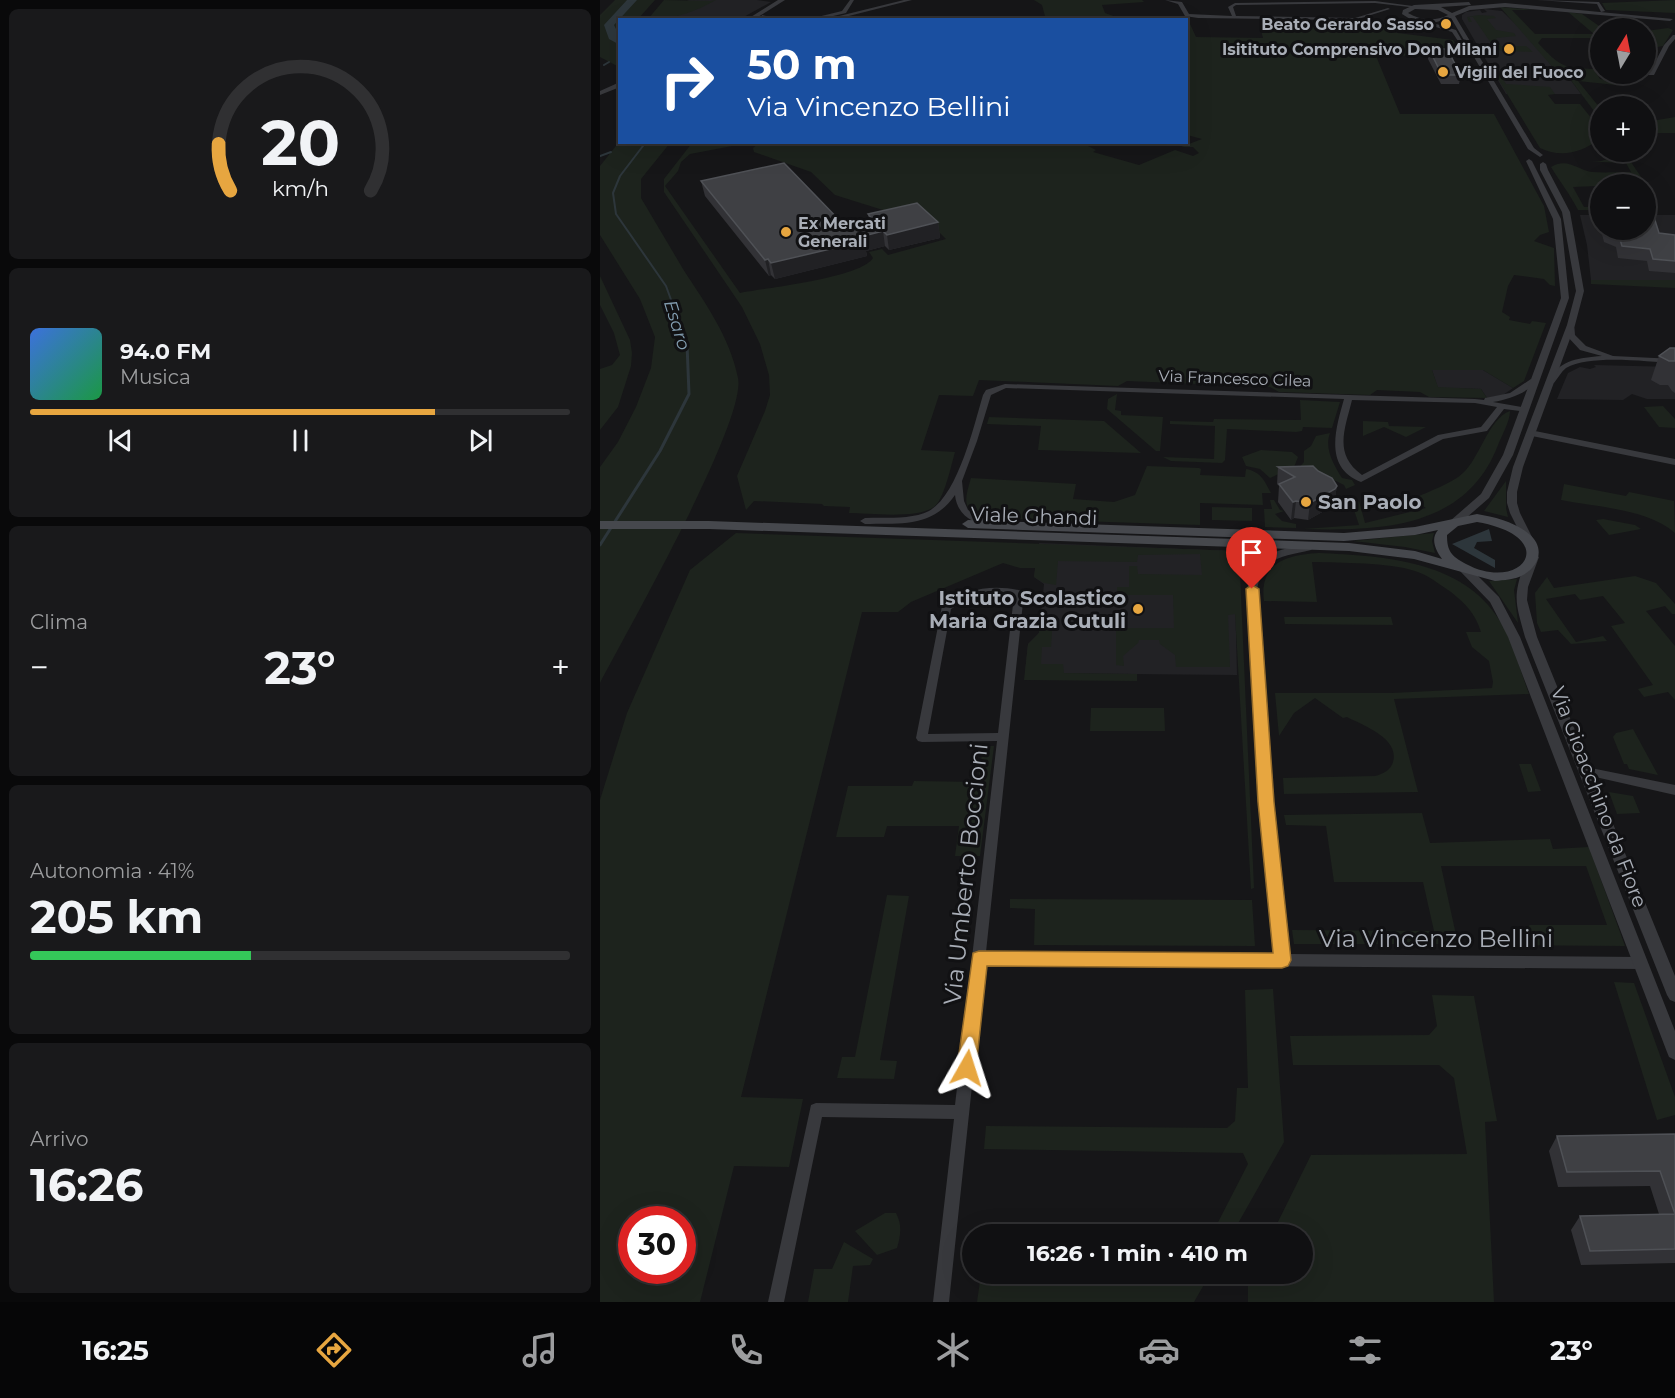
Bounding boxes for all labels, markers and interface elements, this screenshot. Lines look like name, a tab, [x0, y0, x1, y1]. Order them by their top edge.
place label: Beato Gerardo Sasso	[1261, 15, 1434, 34]
marker: Beato Gerardo Sasso	[1439, 17, 1453, 31]
north arrow	[1590, 18, 1656, 84]
map controls	[1590, 18, 1656, 240]
text: 50 m	[747, 38, 856, 90]
place label: Isitituto Comprensivo Don Milani	[1222, 40, 1497, 59]
icon: right	[648, 42, 726, 120]
marker: Isitituto Comprensivo Don Milani	[1502, 42, 1516, 56]
place label: Vigili del Fuoco	[1454, 63, 1584, 82]
marker: Vigili del Fuoco	[1436, 65, 1450, 79]
text: Via Vincenzo Bellini	[747, 90, 1011, 123]
button: +	[1590, 96, 1656, 162]
text: 20	[260, 105, 340, 181]
button: −	[1590, 174, 1656, 240]
text: km/h	[271, 175, 329, 201]
place label: Ex Mercati Generali	[798, 214, 886, 251]
marker: Ex Mercati Generali	[779, 225, 793, 239]
water label: Esaro	[659, 297, 695, 353]
text: 94.0 FM	[120, 338, 211, 365]
text: Musica	[120, 365, 191, 389]
street label: Via Francesco Cilea	[1158, 366, 1312, 391]
icon: previous	[104, 424, 137, 457]
icon: pause	[284, 424, 317, 457]
icon: next	[464, 424, 497, 457]
place label: San Paolo	[1318, 490, 1422, 514]
marker: San Paolo	[1299, 495, 1313, 509]
street label: Viale Ghandi	[970, 502, 1098, 530]
pin	[1226, 527, 1277, 589]
icon: arrive	[1235, 536, 1268, 569]
place label: Istituto Scolastico Maria Grazia Cutuli	[929, 586, 1126, 633]
marker: Istituto Scolastico Maria Grazia Cutuli	[1131, 602, 1145, 616]
text: Clima	[30, 610, 88, 634]
text: 23°	[264, 640, 336, 695]
text: −	[30, 647, 49, 687]
text: +	[551, 647, 570, 687]
street label: Via Gioacchino da Fiore	[1546, 683, 1652, 911]
street label: Via Umberto Boccioni	[937, 742, 994, 1006]
text: Autonomia · 41%	[30, 859, 194, 883]
text: 205 km	[30, 889, 203, 944]
street label: Via Vincenzo Bellini	[1319, 924, 1553, 953]
position arrow	[935, 1036, 999, 1100]
text: Arrivo	[30, 1127, 89, 1151]
text: 16:26	[30, 1157, 143, 1212]
speed limit sign: 30	[618, 1206, 696, 1284]
text: 16:26 · 1 min · 410 m	[1027, 1240, 1248, 1267]
icon: directions	[313, 1329, 355, 1371]
icon: music	[519, 1329, 561, 1371]
icon: phone	[725, 1329, 767, 1371]
icon: climate	[932, 1329, 974, 1371]
icon: car	[1138, 1329, 1180, 1371]
icon: filters	[1344, 1329, 1386, 1371]
text: 16:25	[82, 1334, 149, 1367]
text: 23°	[1550, 1334, 1593, 1367]

